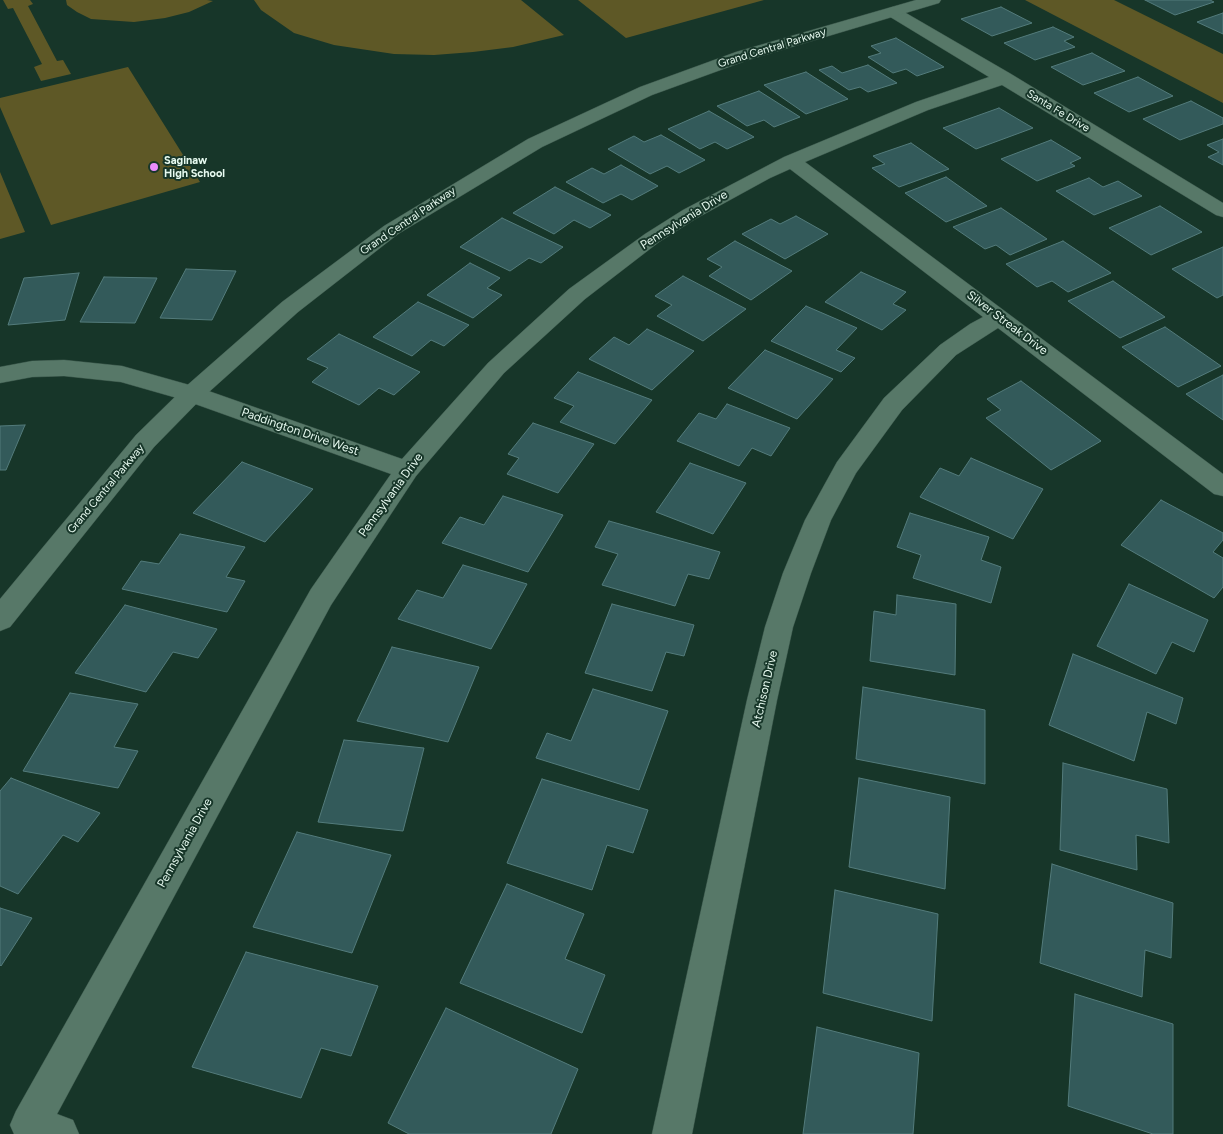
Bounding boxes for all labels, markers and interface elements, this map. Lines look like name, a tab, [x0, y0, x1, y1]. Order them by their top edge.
street label: Grand Central Parkway	[716, 25, 828, 71]
street label: Santa Fe Drive	[1024, 87, 1092, 135]
place label: Saginaw High School	[164, 154, 225, 180]
marker: Saginaw High School	[148, 161, 160, 173]
street label: Grand Central Parkway	[358, 184, 458, 258]
street label: Pennsylvania Drive	[638, 187, 730, 253]
street label: Silver Streak Drive	[964, 288, 1050, 358]
street label: Paddington Drive West	[239, 405, 361, 459]
street label: Grand Central Parkway	[65, 442, 147, 536]
street label: Pennsylvania Drive	[356, 450, 426, 540]
street label: Atchison Drive	[749, 649, 781, 729]
street label: Pennsylvania Drive	[154, 796, 216, 890]

